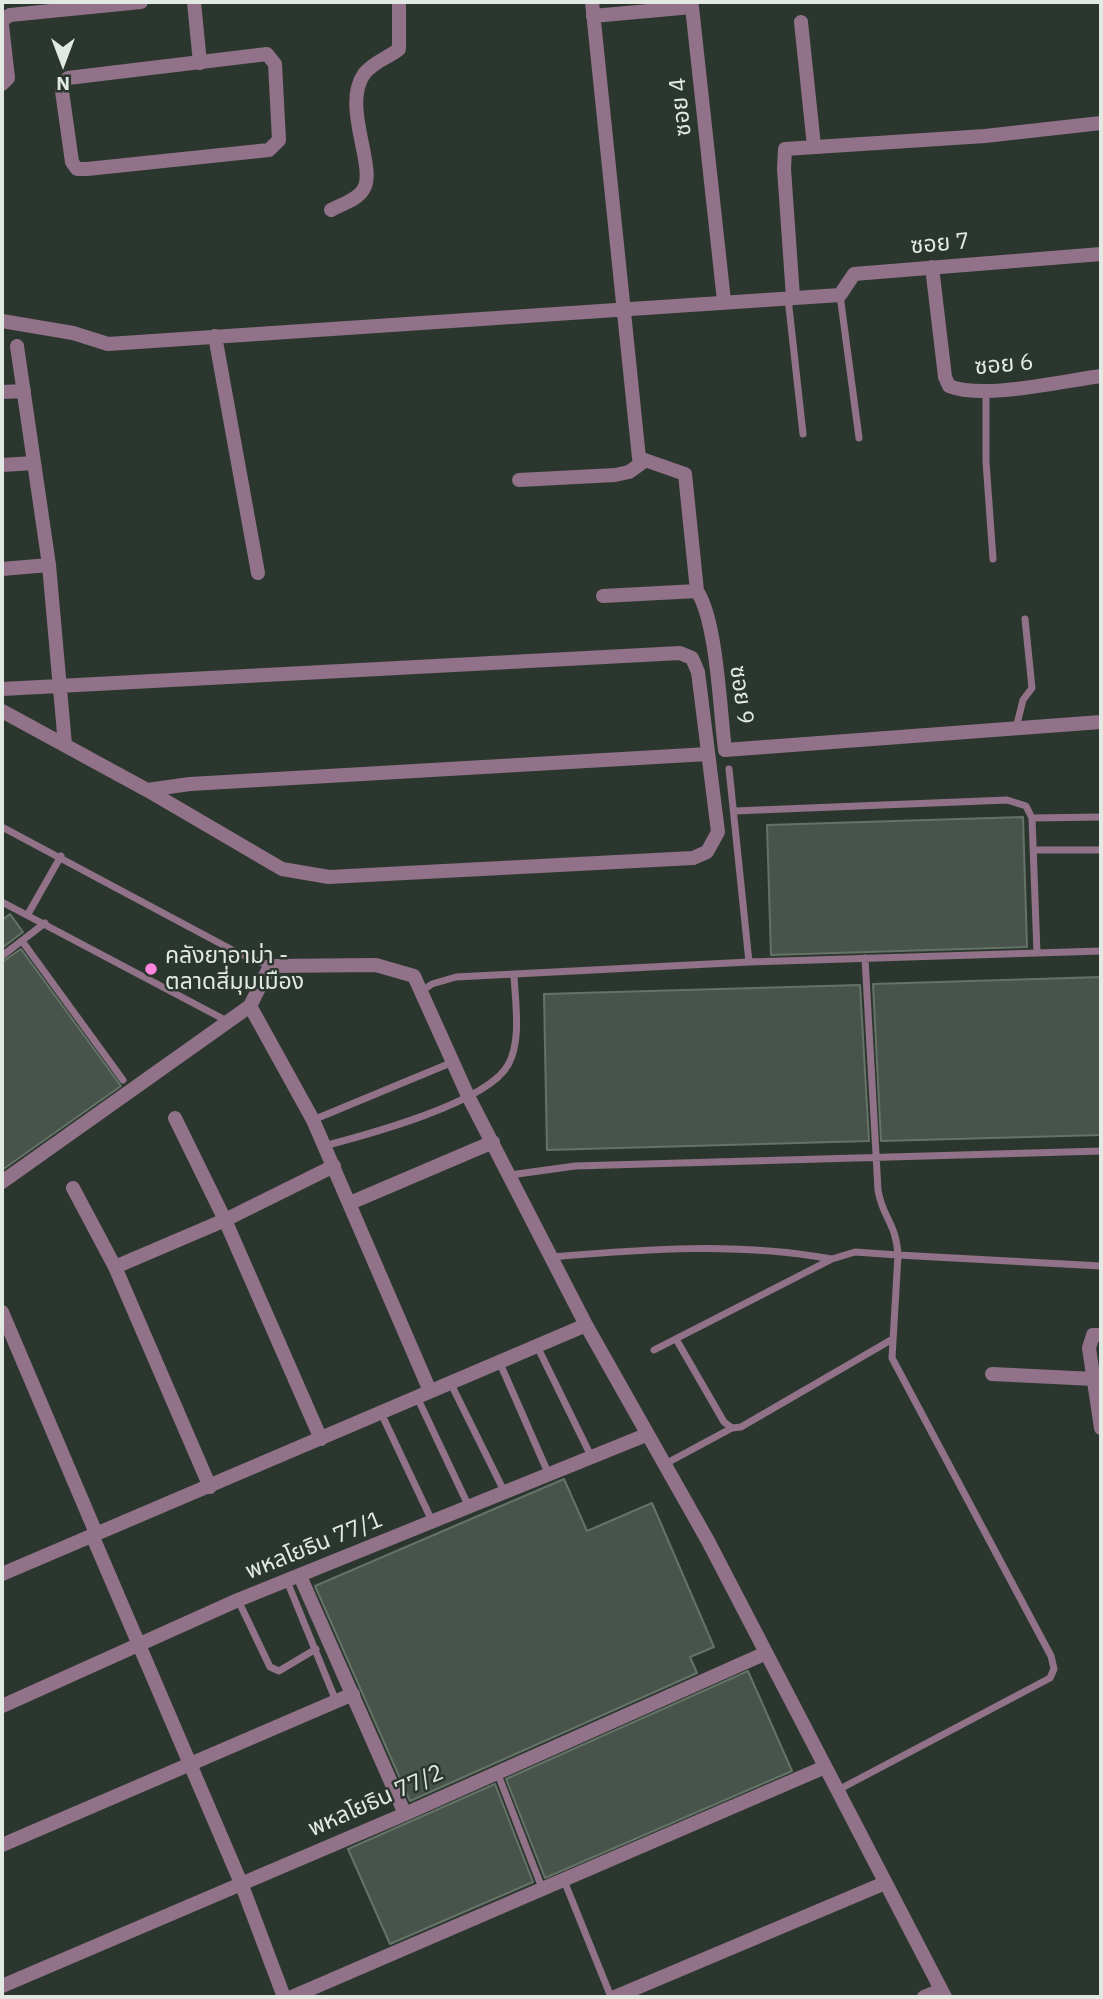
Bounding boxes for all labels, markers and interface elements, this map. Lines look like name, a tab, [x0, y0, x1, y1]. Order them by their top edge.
north arrow	[28, 28, 98, 98]
text: N	[56, 72, 70, 96]
street label: ซอย 4	[664, 76, 698, 138]
street label: ซอย 7	[909, 228, 971, 260]
street label: ซอย 6	[973, 349, 1035, 381]
street label: ซอย 9	[723, 664, 759, 726]
place label: คลังยาอาม่า - ตลาดสี่มุมเมือง	[165, 942, 304, 996]
marker: คลังยาอาม่า - ตลาดสี่มุมเมือง	[143, 961, 159, 977]
street label: พหลโยธิน 77/1	[242, 1506, 386, 1586]
street label: พหลโยธิน 77/2	[304, 1759, 448, 1843]

